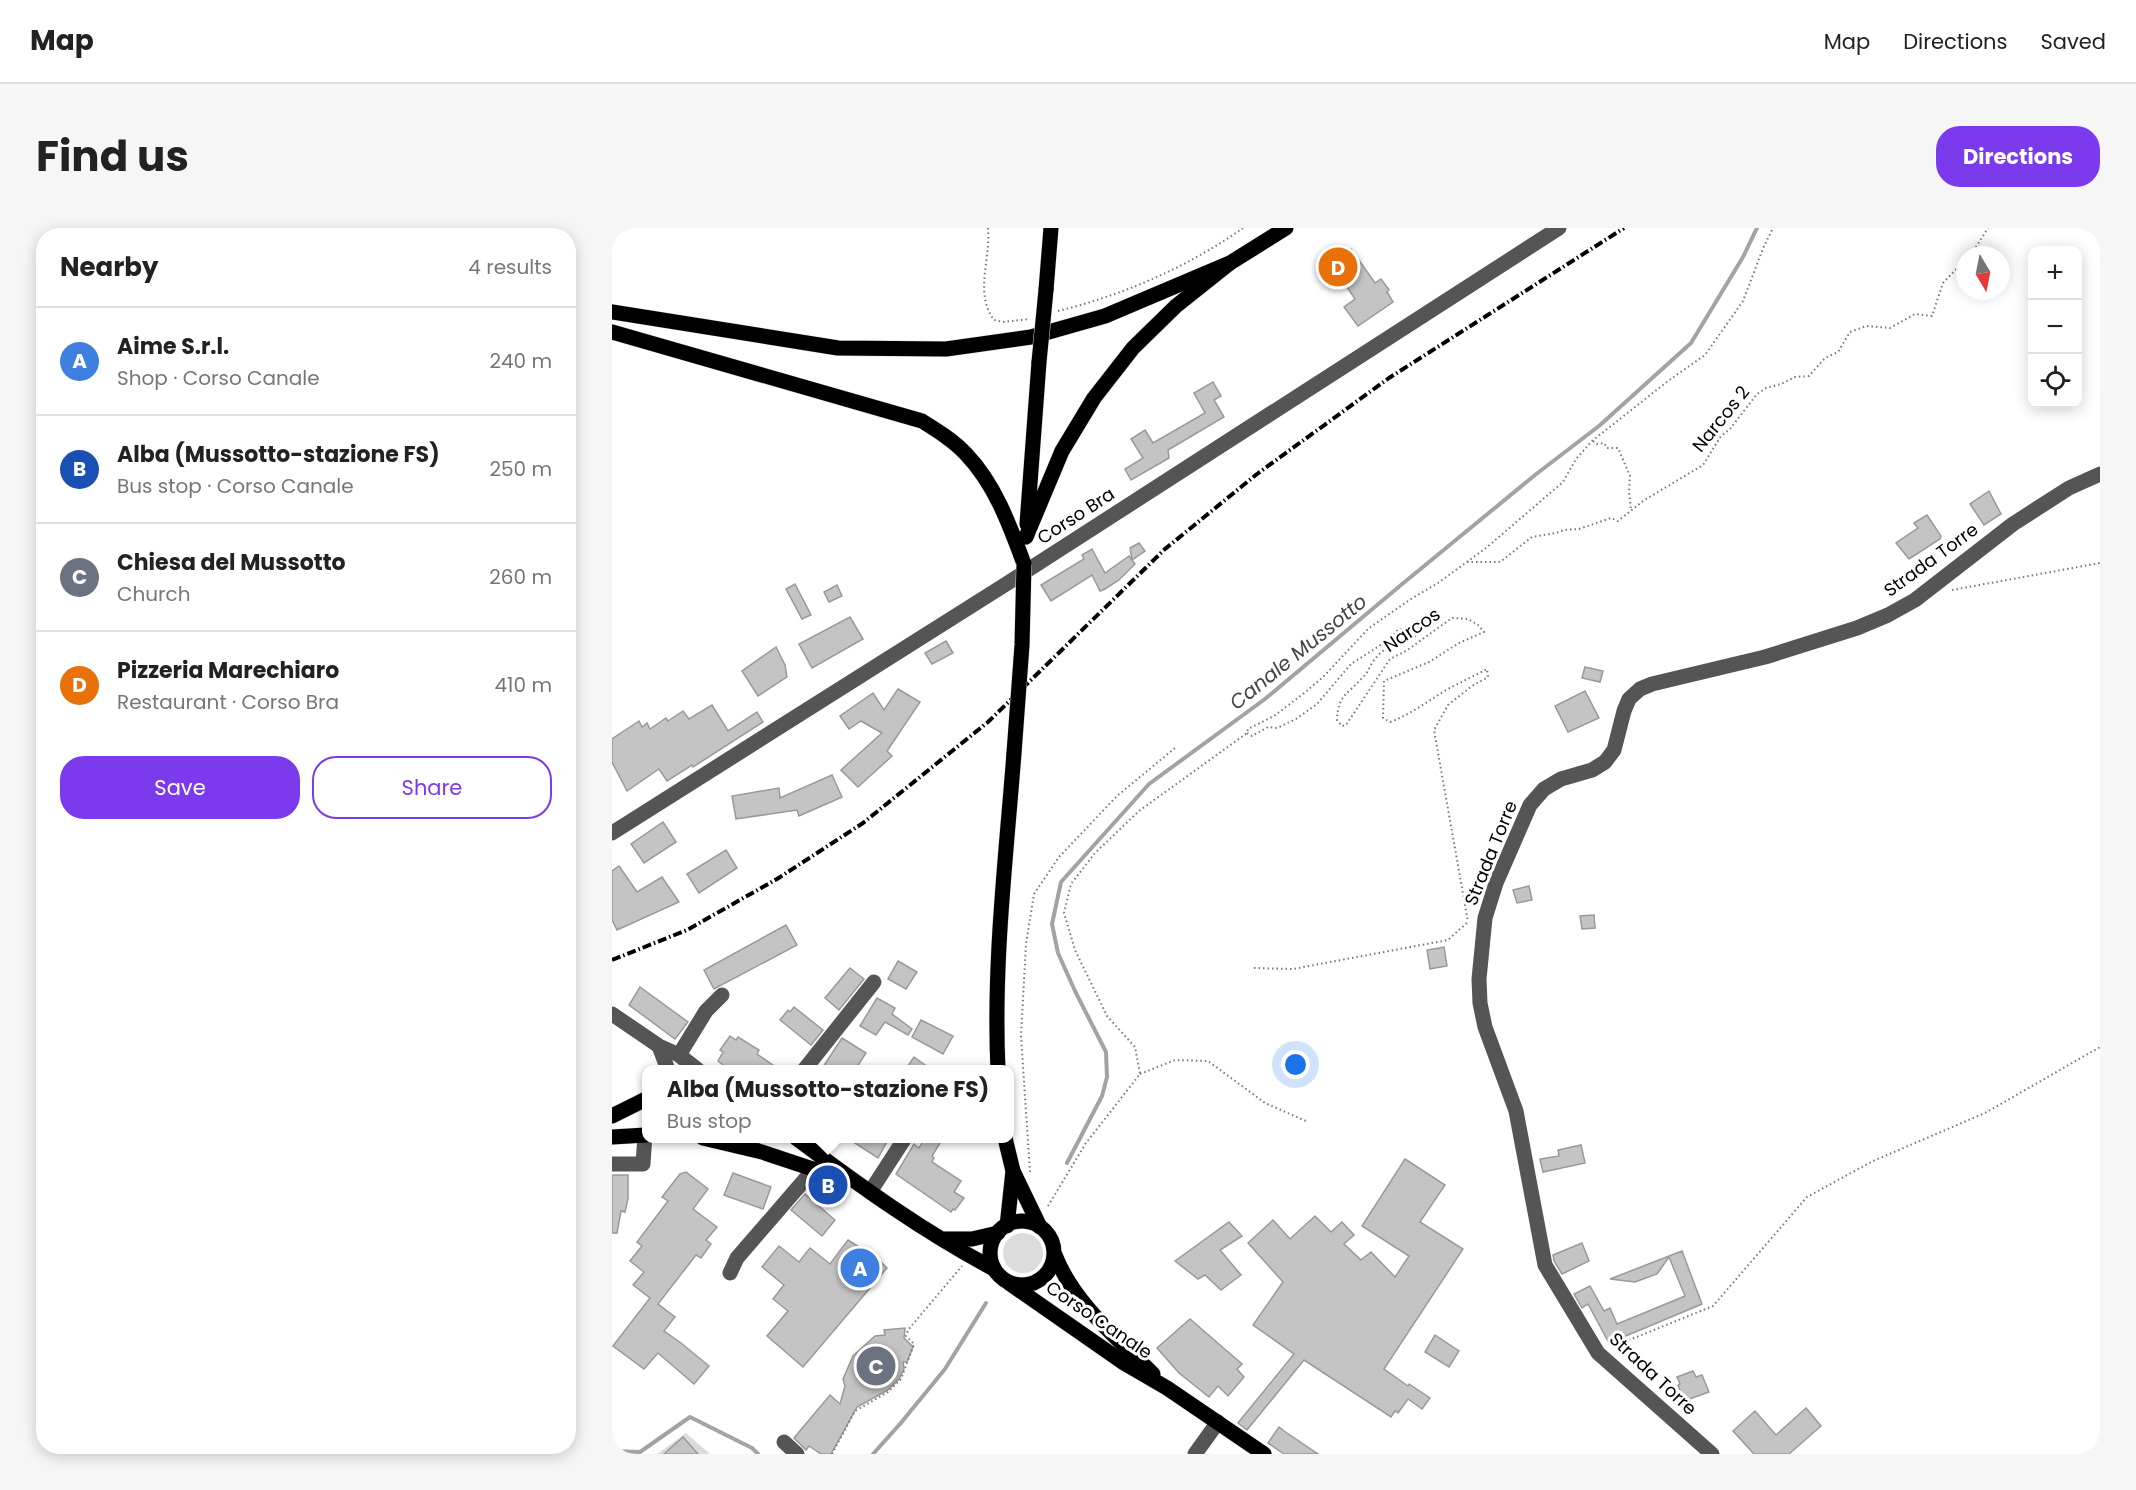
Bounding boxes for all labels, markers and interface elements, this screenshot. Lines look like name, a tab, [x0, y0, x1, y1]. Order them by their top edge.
text: Map	[30, 21, 94, 60]
text: Map	[1824, 27, 1870, 56]
text: Directions	[1903, 27, 2007, 56]
text: Saved	[2040, 27, 2106, 56]
button: Directions	[1936, 126, 2100, 187]
text: Find us	[36, 127, 189, 186]
pin: D	[1318, 244, 1358, 290]
north arrow	[1956, 246, 2010, 300]
map controls	[2028, 246, 2082, 408]
button: +	[2028, 246, 2082, 300]
text: Nearby	[60, 249, 158, 285]
text: 4 results	[468, 253, 552, 281]
button: −	[2028, 300, 2082, 354]
text: Aime S.r.l.	[117, 331, 229, 362]
text: A	[72, 347, 87, 375]
text: 240 m	[489, 347, 552, 375]
button: locate	[2028, 354, 2082, 408]
text: Shop · Corso Canale	[117, 364, 320, 392]
street label: Narcos 2	[1686, 380, 1755, 457]
text: Alba (Mussotto-stazione FS)	[117, 439, 440, 470]
text: B	[73, 455, 86, 483]
text: 250 m	[489, 455, 552, 483]
text: Bus stop · Corso Canale	[117, 472, 354, 500]
street label: Corso Bra	[1032, 481, 1119, 550]
street label: Strada Torre	[1878, 517, 1983, 602]
text: Chiesa del Mussotto	[117, 547, 346, 578]
text: C	[72, 563, 87, 591]
text: 260 m	[489, 563, 552, 591]
text: Church	[117, 580, 190, 608]
water label: Canale Mussotto	[1223, 588, 1373, 716]
street label: Narcos	[1378, 601, 1445, 658]
text: Pizzeria Marechiaro	[117, 655, 339, 686]
text: D	[72, 671, 87, 699]
text: 410 m	[495, 671, 552, 699]
text: Restaurant · Corso Bra	[117, 688, 339, 716]
button: Save	[60, 756, 300, 819]
button: Share	[312, 756, 552, 819]
street label: Strada Torre	[1458, 797, 1523, 909]
your location	[1281, 1050, 1310, 1079]
popup	[642, 1065, 1014, 1143]
text: Alba (Mussotto-stazione FS)	[667, 1074, 989, 1105]
text: Bus stop	[667, 1107, 752, 1135]
pin: B	[808, 1162, 848, 1208]
pin: A	[840, 1246, 880, 1290]
street label: Corso Canale	[1041, 1275, 1157, 1364]
street label: Strada Torre	[1604, 1327, 1702, 1421]
pin: C	[856, 1344, 896, 1388]

